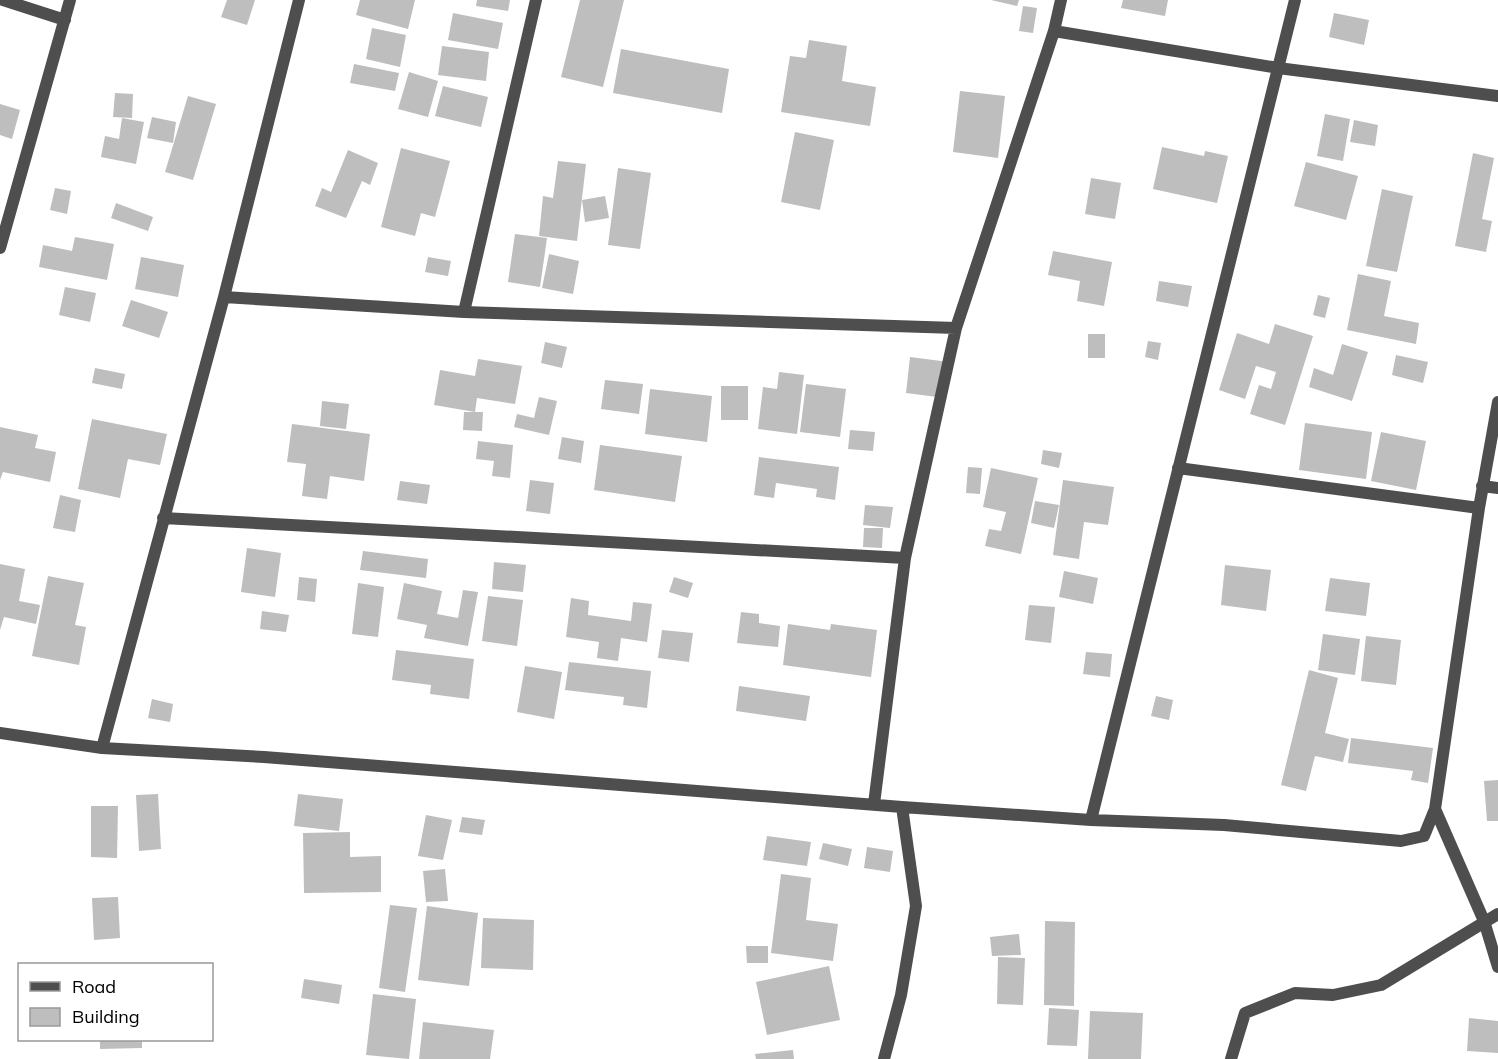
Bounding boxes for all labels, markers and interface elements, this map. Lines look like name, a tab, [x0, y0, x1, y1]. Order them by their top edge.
legend	[18, 963, 213, 1041]
text: Road	[72, 975, 116, 998]
text: Building	[72, 1005, 140, 1028]

